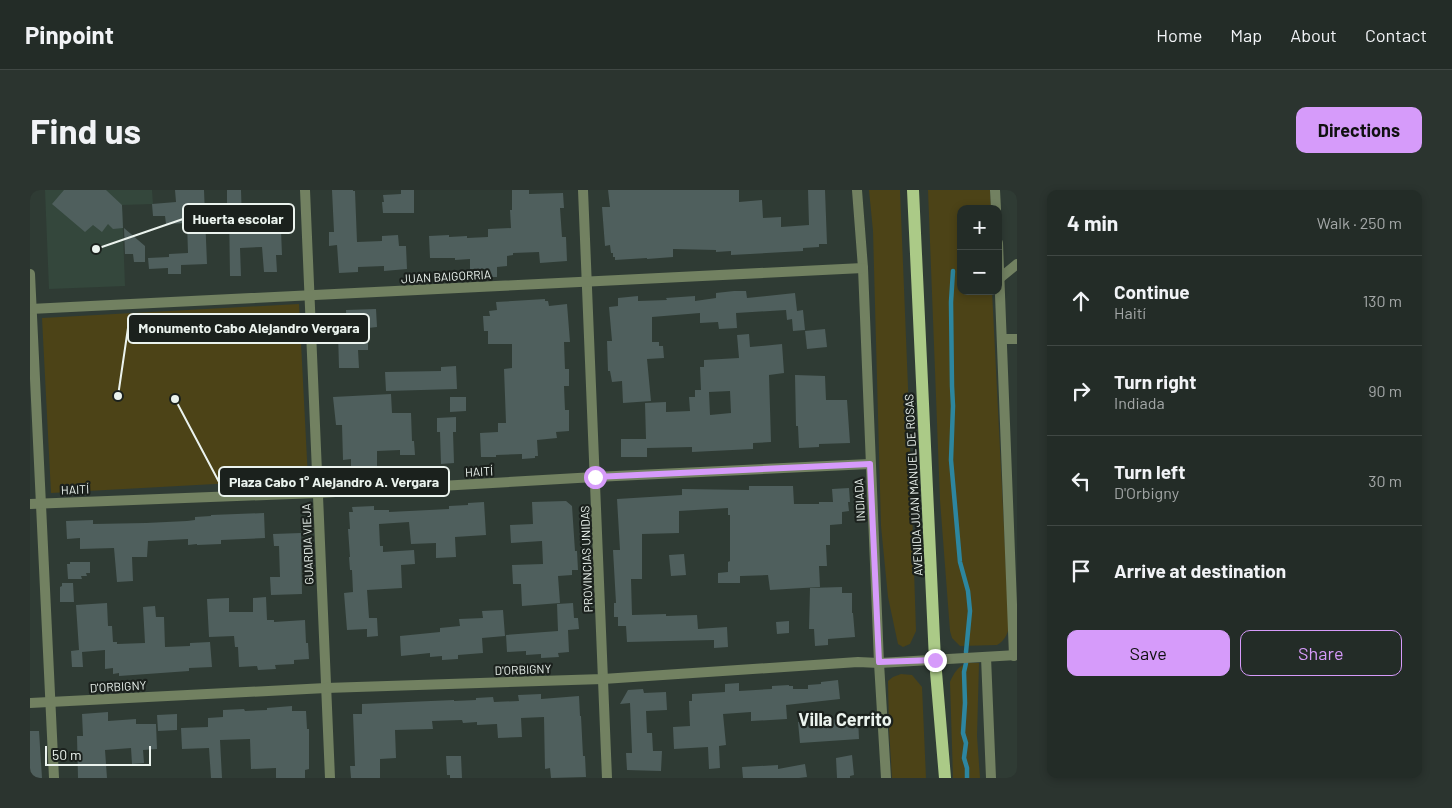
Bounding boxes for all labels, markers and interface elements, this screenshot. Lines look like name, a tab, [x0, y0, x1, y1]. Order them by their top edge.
text: Pinpoint	[25, 20, 114, 49]
text: Home	[1156, 24, 1202, 46]
text: Map	[1230, 24, 1262, 46]
text: About	[1290, 24, 1337, 46]
text: Contact	[1365, 24, 1427, 46]
button: Directions	[1296, 107, 1422, 153]
text: Find us	[30, 109, 141, 151]
callout: Huerta escolar	[183, 204, 294, 233]
map controls	[957, 205, 1002, 295]
button: +	[957, 205, 1002, 250]
text: Huerta escolar	[193, 210, 284, 227]
text: 4 min	[1067, 210, 1118, 235]
text: Walk · 250 m	[1317, 213, 1402, 232]
button: −	[957, 250, 1002, 295]
street label: JUAN BAIGORRIA	[401, 267, 491, 285]
text: Continue	[1114, 280, 1190, 303]
icon: ahead	[1067, 287, 1095, 315]
text: 130 m	[1363, 291, 1402, 310]
text: Haití	[1114, 303, 1146, 322]
callout: Monumento Cabo Alejandro Vergara	[128, 314, 369, 343]
text: Monumento Cabo Alejandro Vergara	[138, 319, 360, 336]
text: Turn right	[1114, 370, 1196, 393]
icon: right	[1067, 377, 1095, 405]
text: 90 m	[1368, 381, 1402, 400]
text: Indiada	[1114, 393, 1165, 412]
street label: AVENIDA JUAN MANUEL DE ROSAS	[901, 394, 925, 576]
text: Turn left	[1114, 460, 1185, 483]
street label: HAITÍ	[465, 463, 493, 479]
route start	[584, 466, 607, 489]
callout: Plaza Cabo 1° Alejandro A. Vergara	[219, 467, 449, 496]
icon: left	[1067, 467, 1095, 495]
text: 30 m	[1368, 471, 1402, 490]
text: Plaza Cabo 1° Alejandro A. Vergara	[229, 473, 439, 490]
street label: INDIADA	[851, 478, 867, 522]
street label: HAITÍ	[61, 482, 89, 496]
text: D'Orbigny	[1114, 483, 1179, 502]
street label: GUARDIA VIEJA	[299, 503, 315, 585]
street label: PROVINCIAS UNIDAS	[577, 505, 595, 613]
icon: arrive	[1067, 557, 1095, 585]
text: Arrive at destination	[1114, 559, 1286, 582]
button: Save	[1067, 630, 1230, 676]
button: Share	[1240, 630, 1402, 676]
route end	[924, 649, 947, 672]
street label: D'ORBIGNY	[494, 661, 552, 677]
street label: D'ORBIGNY	[89, 678, 147, 694]
district label: Villa Cerrito	[798, 708, 892, 730]
scale bar	[45, 743, 151, 766]
text: 50 m	[52, 746, 81, 763]

